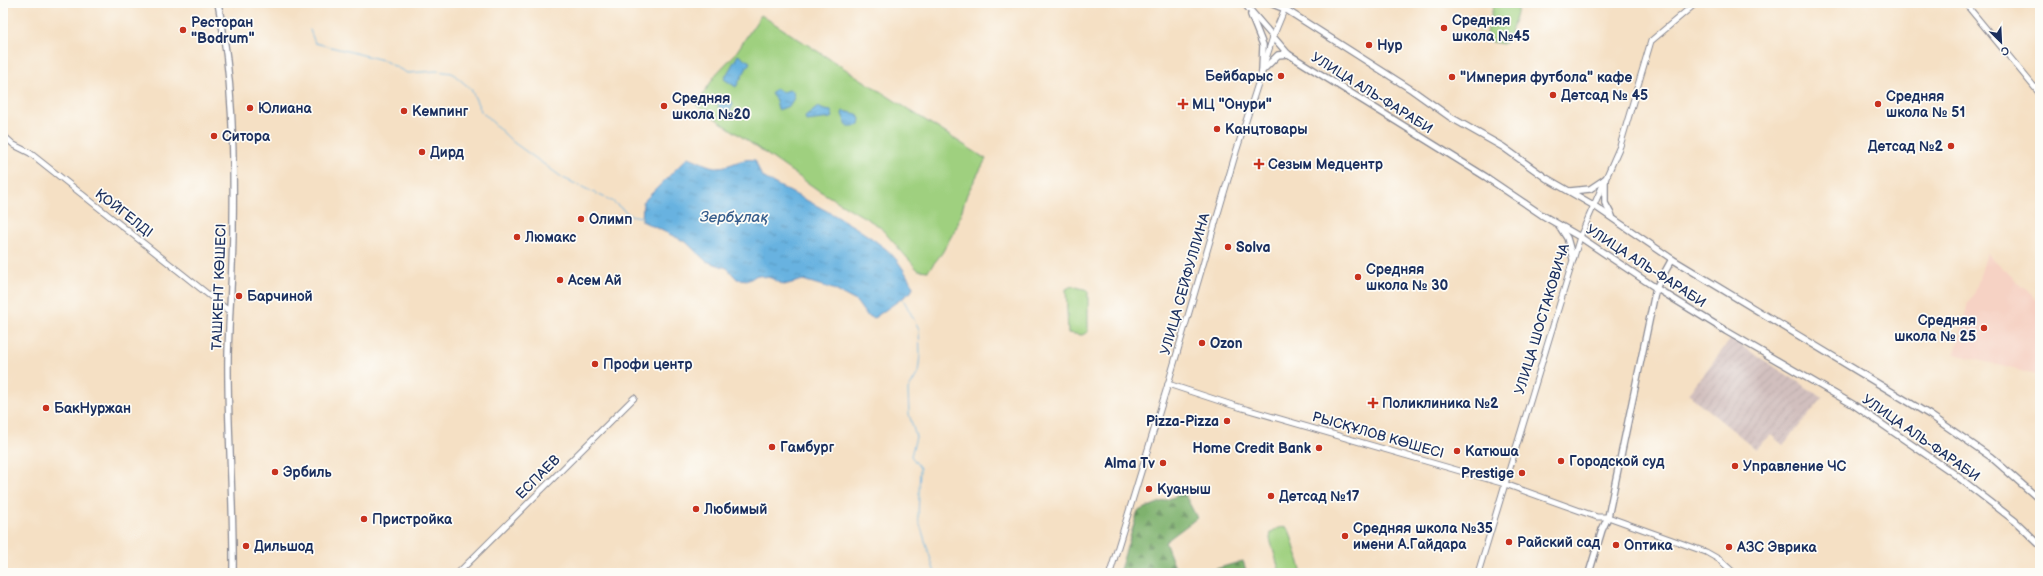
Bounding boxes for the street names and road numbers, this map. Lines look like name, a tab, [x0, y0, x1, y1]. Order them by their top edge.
street label: УЛИЦА АЛЬ-ФАРАБИ	[1308, 49, 1436, 137]
street label: ҚОЙГЕЛДІ	[92, 185, 156, 241]
street label: УЛИЦА СЕЙФУЛЛИНА	[1157, 211, 1214, 357]
street label: УЛИЦА АЛЬ-ФАРАБИ	[1583, 221, 1709, 311]
street label: ТАШКЕНТ КӨШЕСІ	[208, 223, 230, 351]
street label: УЛИЦА ШОСТАКОВИЧА	[1511, 241, 1573, 397]
street label: УЛИЦА АЛЬ-ФАРАБИ	[1859, 391, 1983, 485]
street label: РЫСҚҰЛОВ КӨШЕСІ	[1310, 408, 1446, 462]
street label: ЕСПАЕВ	[512, 451, 564, 503]

